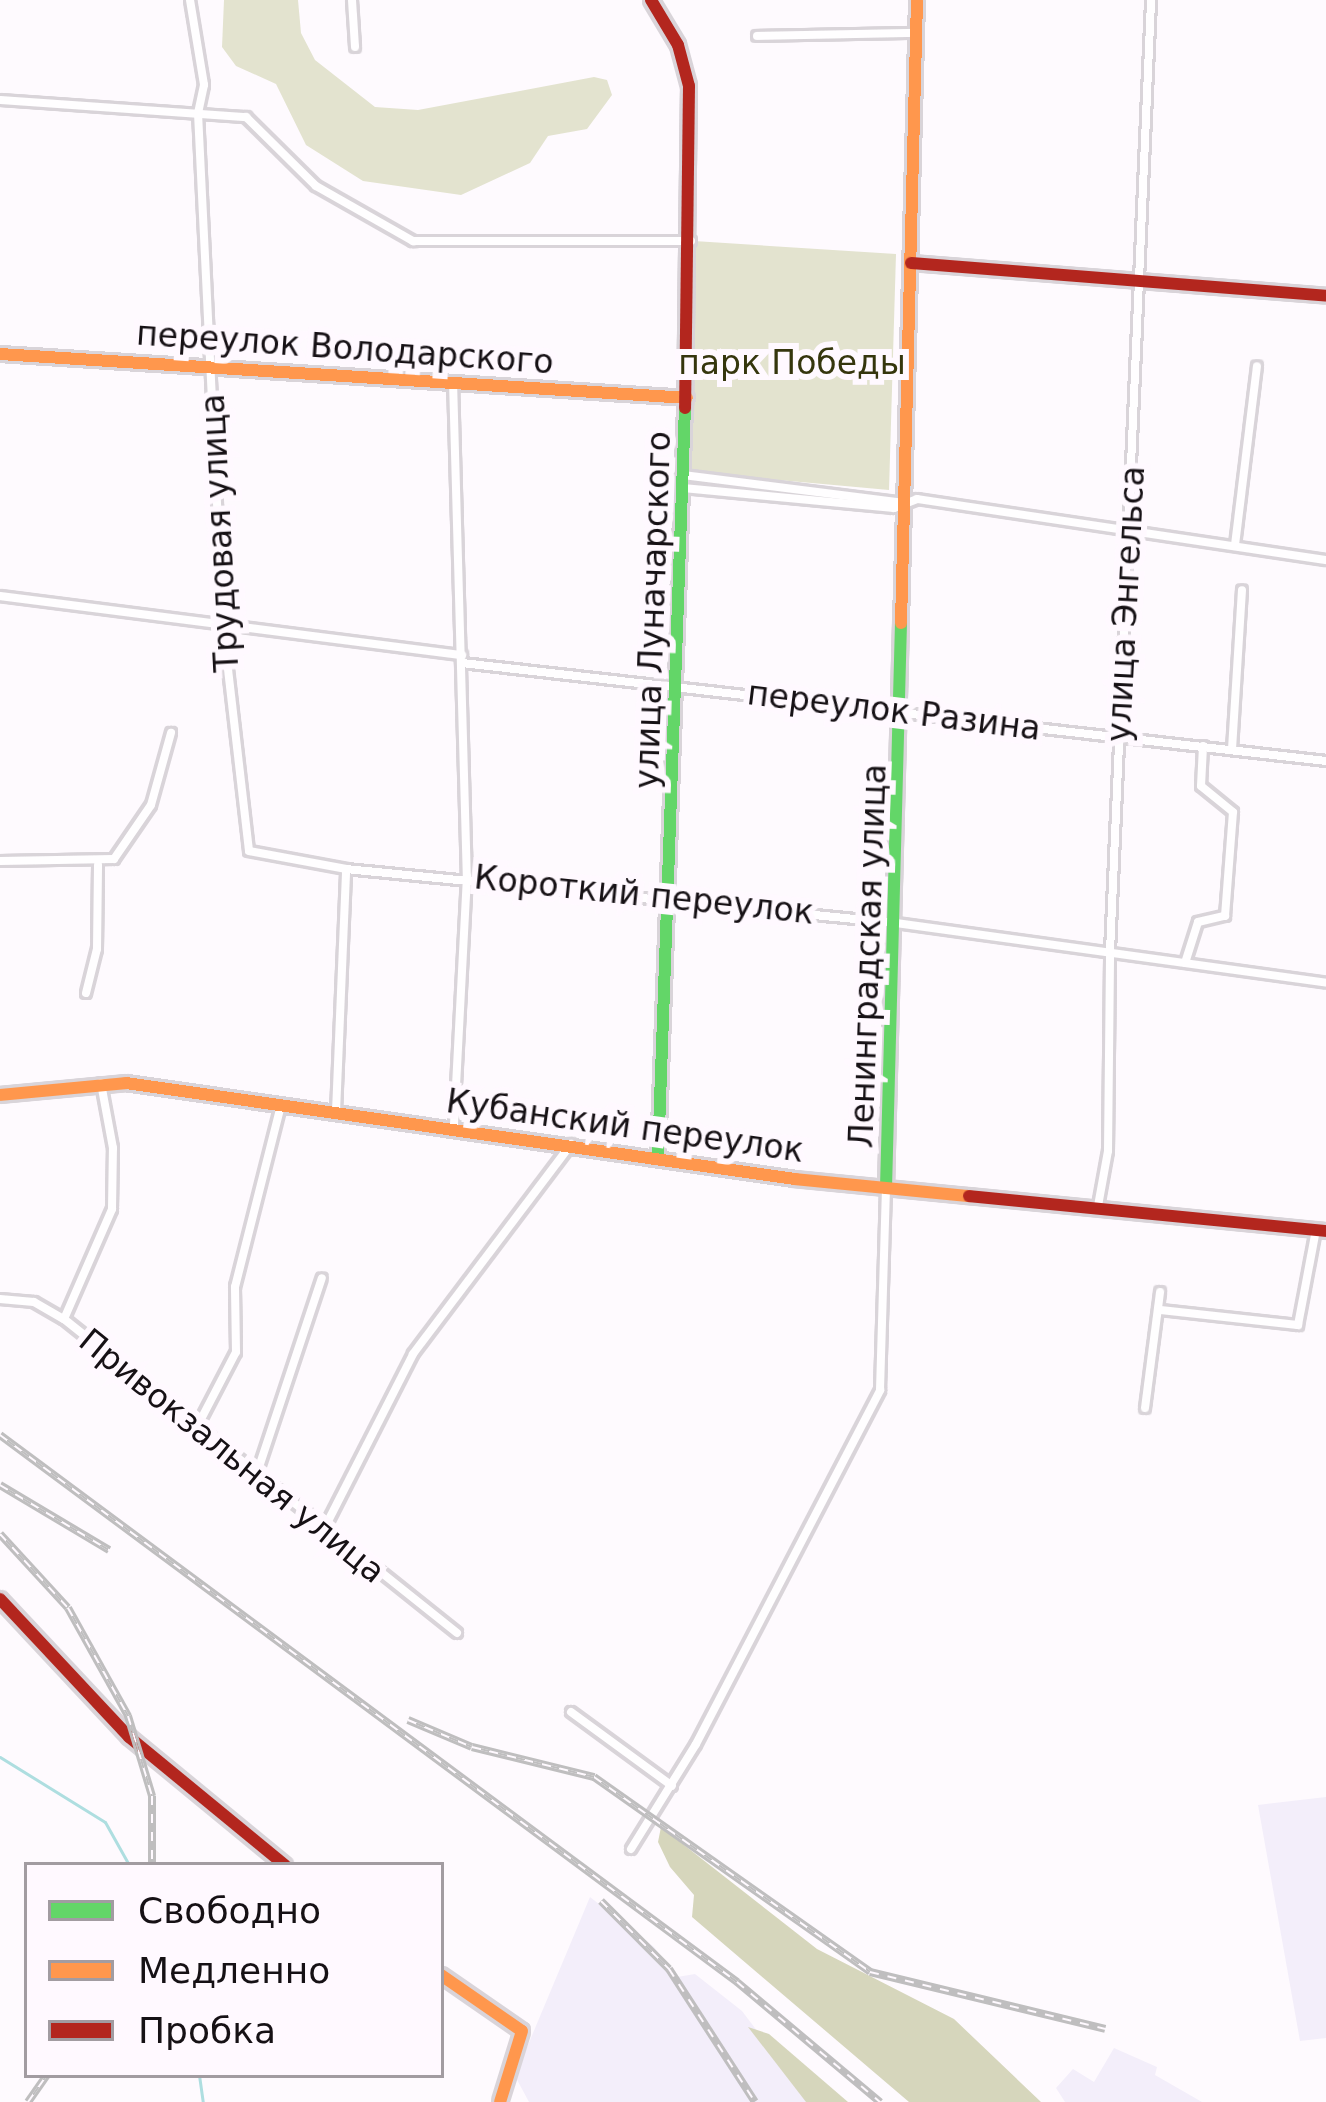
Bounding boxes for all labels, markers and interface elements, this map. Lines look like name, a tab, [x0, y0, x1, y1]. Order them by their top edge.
street label: переулок Володарского	[135, 314, 555, 382]
park label: парк Победы	[678, 343, 906, 383]
street label: Трудовая улица	[193, 393, 247, 673]
street label: улица Луначарского	[627, 430, 679, 790]
street label: улица Энгельса	[1099, 465, 1153, 743]
street label: переулок Разина	[745, 673, 1043, 749]
street label: Ленинградская улица	[842, 763, 894, 1149]
street label: Короткий переулок	[472, 857, 816, 933]
street label: Кубанский переулок	[444, 1081, 806, 1171]
street label: Привокзальная улица	[71, 1320, 393, 1592]
legend	[24, 1862, 444, 2078]
text: Свободно	[138, 1890, 321, 1931]
text: Медленно	[138, 1950, 330, 1991]
text: Пробка	[138, 2010, 276, 2051]

